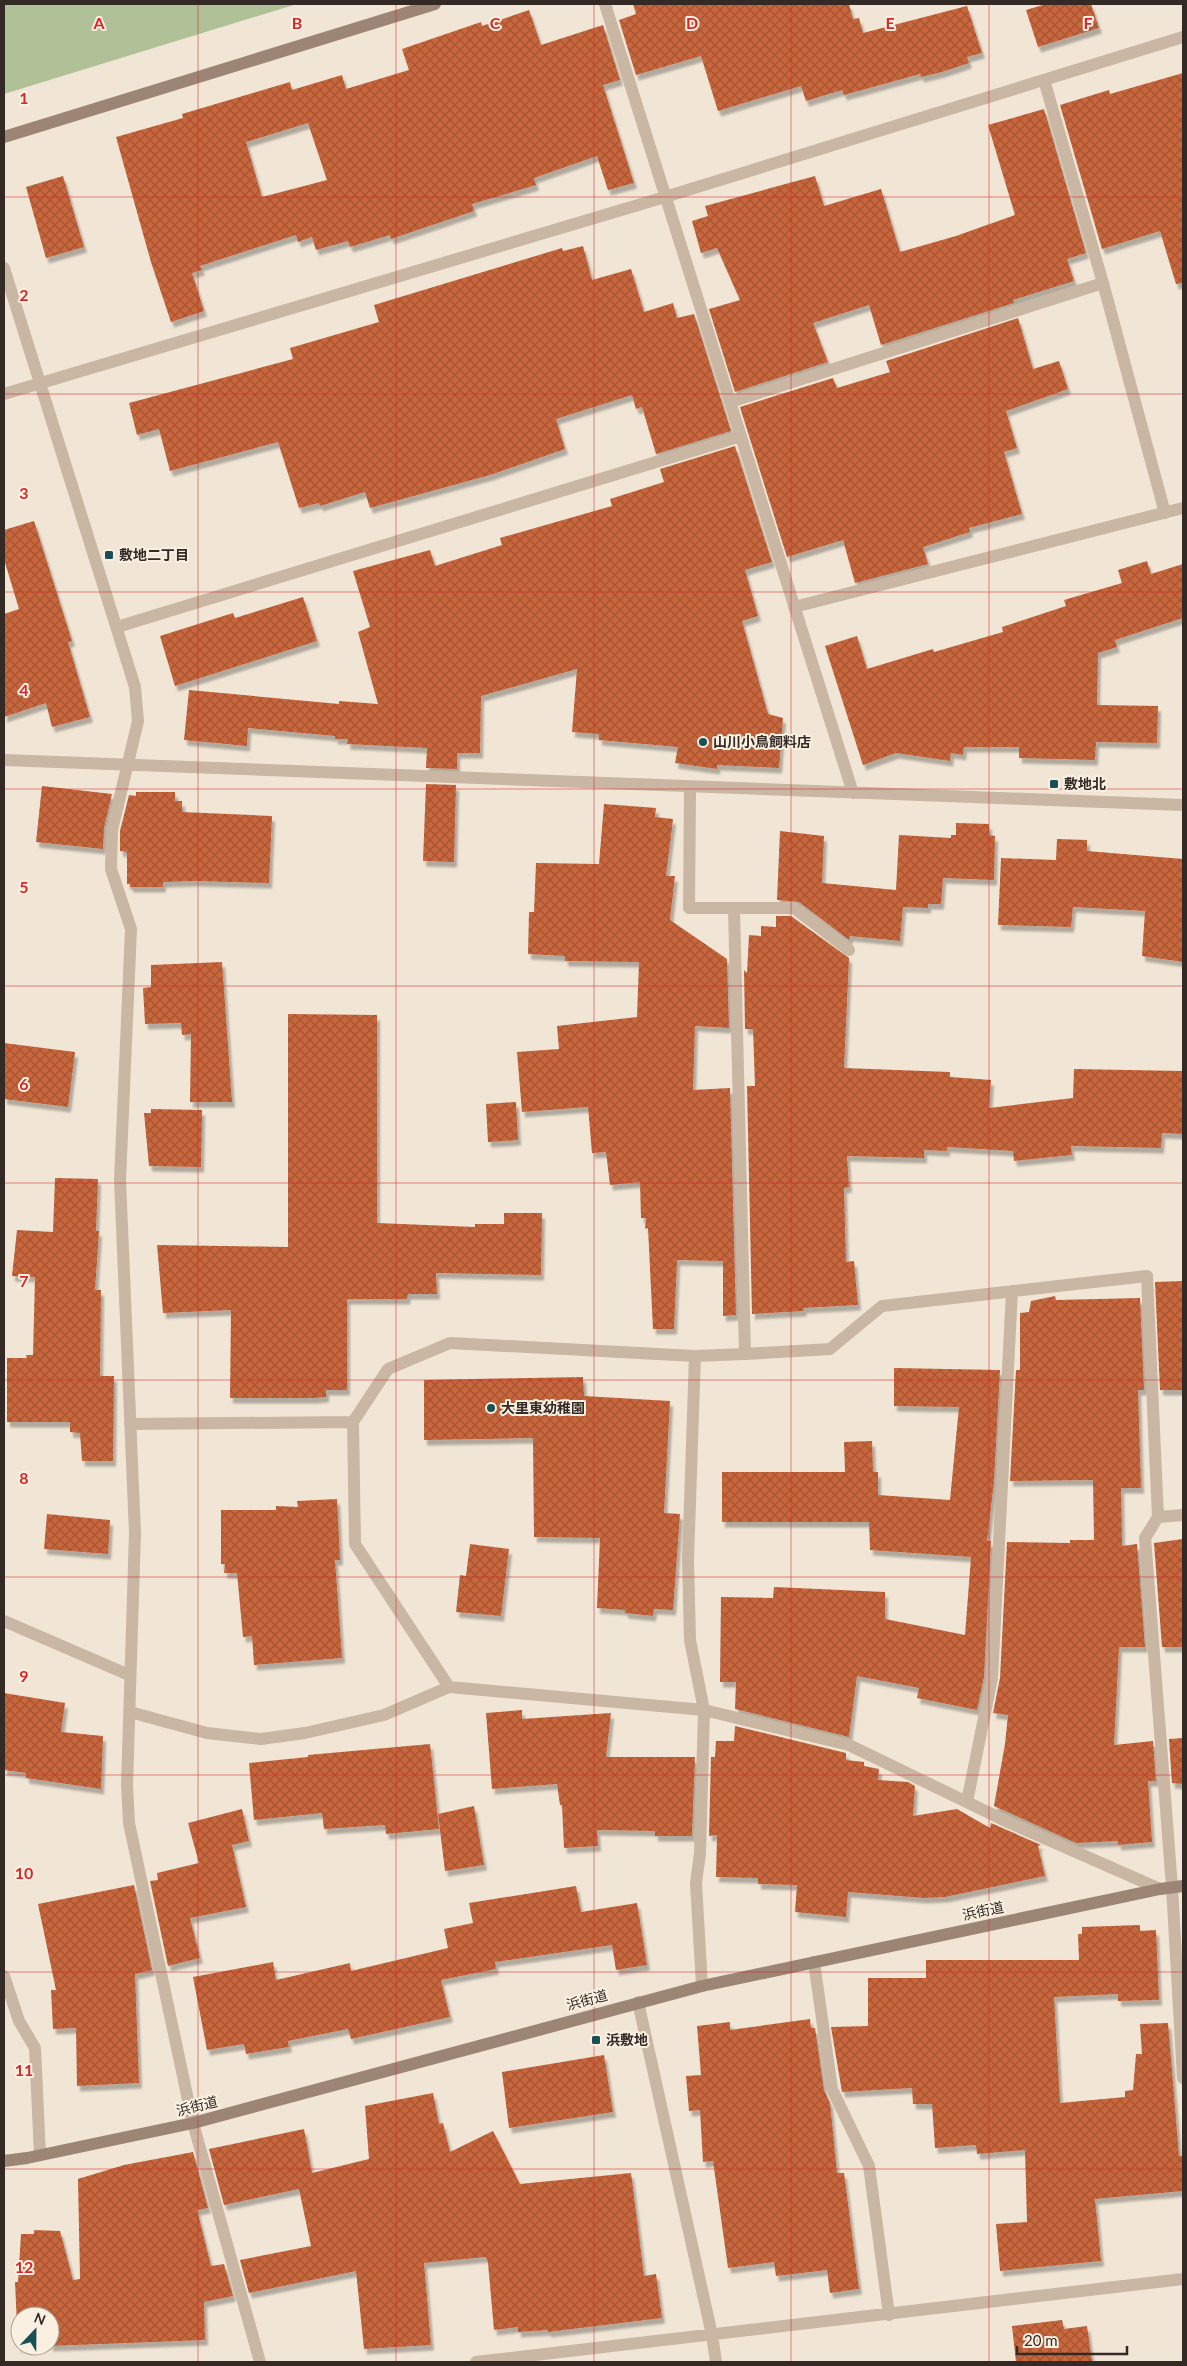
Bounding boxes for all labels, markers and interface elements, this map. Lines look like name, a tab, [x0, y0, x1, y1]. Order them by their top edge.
text: A	[92, 13, 105, 32]
text: B	[292, 13, 302, 32]
text: C	[490, 13, 501, 32]
text: D	[686, 13, 698, 32]
text: E	[885, 13, 895, 32]
text: F	[1083, 13, 1093, 32]
text: 1	[19, 88, 29, 107]
text: 2	[19, 285, 29, 304]
text: 3	[19, 483, 29, 502]
place label: 敷地二丁目	[119, 546, 189, 563]
marker: 敷地二丁目	[103, 549, 115, 561]
text: 4	[19, 680, 29, 699]
place label: 山川小鳥飼料店	[713, 733, 811, 750]
marker: 山川小鳥飼料店	[697, 736, 709, 748]
place label: 敷地北	[1064, 775, 1106, 792]
marker: 敷地北	[1048, 778, 1060, 790]
text: 5	[19, 877, 29, 896]
text: 6	[19, 1074, 29, 1093]
text: 7	[19, 1271, 29, 1290]
place label: 大里東幼稚園	[501, 1399, 585, 1416]
marker: 大里東幼稚園	[485, 1402, 497, 1414]
text: 8	[19, 1468, 29, 1487]
text: 9	[19, 1666, 29, 1685]
text: 10	[15, 1863, 33, 1882]
street label: 浜街道	[961, 1898, 1005, 1923]
street label: 浜街道	[564, 1986, 609, 2013]
place label: 浜敷地	[606, 2031, 648, 2048]
marker: 浜敷地	[590, 2034, 602, 2046]
text: 11	[15, 2060, 33, 2079]
street label: 浜街道	[174, 2092, 219, 2119]
text: 12	[15, 2257, 33, 2276]
north arrow	[10, 2306, 60, 2356]
text: N	[32, 2309, 48, 2328]
scale bar	[1017, 2324, 1127, 2356]
text: 20 m	[1024, 2331, 1058, 2349]

